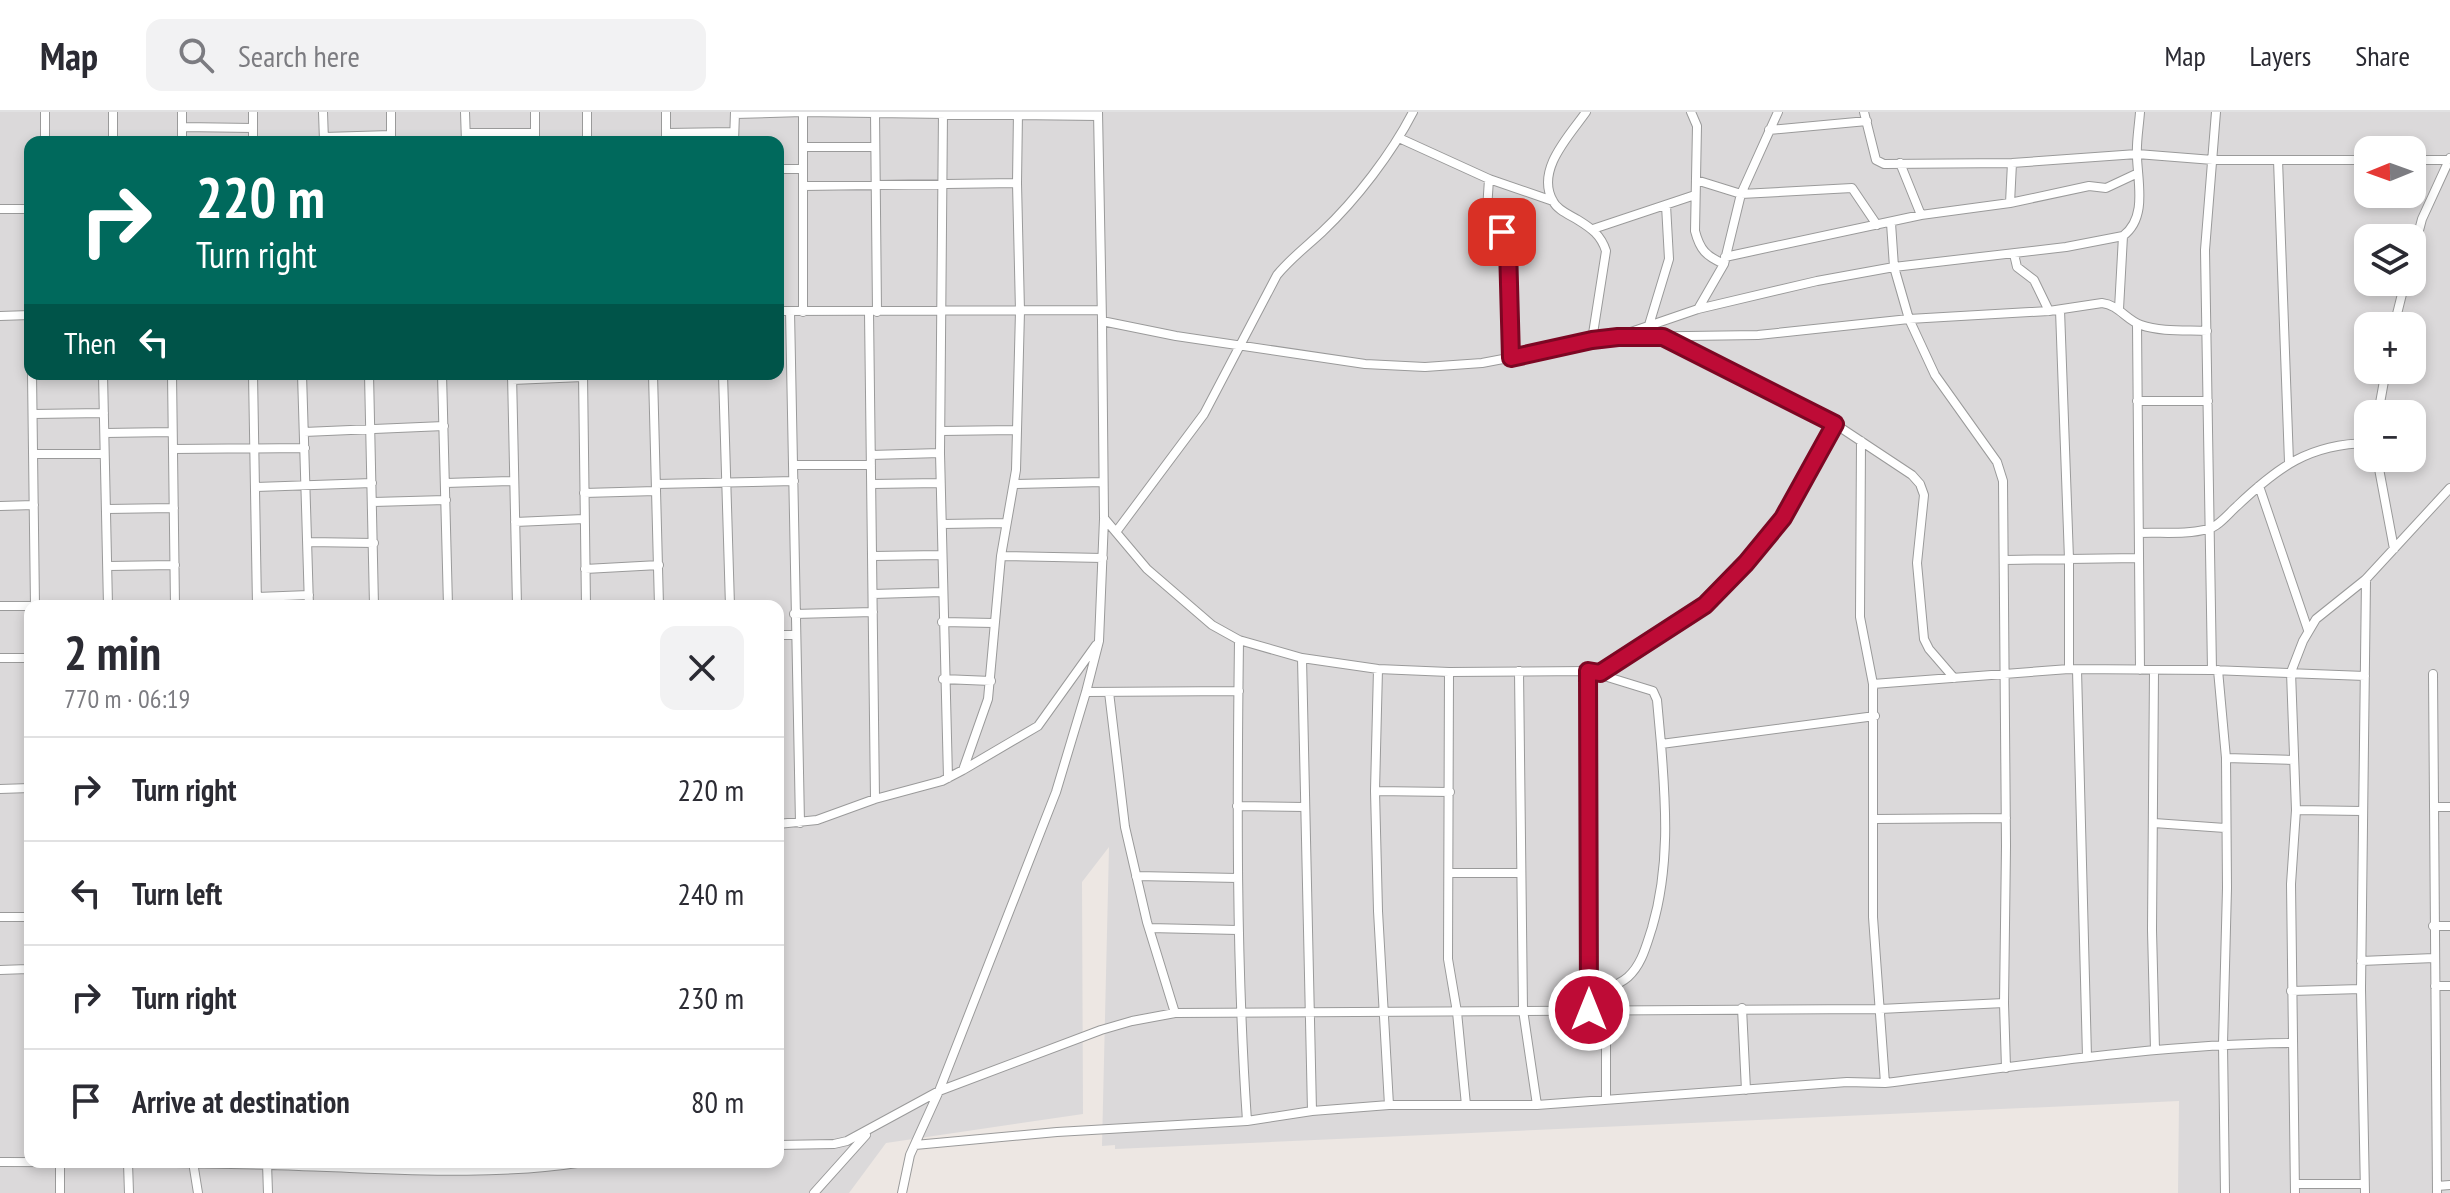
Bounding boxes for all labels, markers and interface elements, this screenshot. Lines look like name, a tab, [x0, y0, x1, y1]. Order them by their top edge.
search box	[146, 19, 706, 91]
text: Map	[40, 31, 98, 80]
icon: search	[174, 33, 218, 77]
text: Search here	[238, 36, 360, 75]
text: Map	[2164, 37, 2206, 74]
text: Layers	[2250, 37, 2311, 74]
text: Share	[2355, 37, 2410, 74]
north arrow	[2354, 136, 2426, 208]
map controls	[2354, 136, 2426, 472]
text: 220 m	[196, 161, 325, 233]
icon: right	[64, 168, 168, 272]
pin	[1468, 198, 1536, 266]
icon: arrive	[1480, 210, 1524, 254]
button: layers	[2354, 224, 2426, 296]
text: Turn right	[196, 231, 317, 278]
button: +	[2354, 312, 2426, 384]
icon: left	[132, 320, 176, 364]
text: Then	[64, 323, 116, 362]
button: −	[2354, 400, 2426, 472]
text: 2 min	[64, 621, 161, 683]
button: close	[660, 626, 744, 710]
text: 770 m · 06:19	[64, 682, 190, 715]
icon: right	[64, 767, 108, 811]
text: Turn right	[132, 770, 236, 809]
text: 220 m	[678, 770, 744, 809]
icon: left	[64, 871, 108, 915]
text: Turn left	[132, 874, 222, 913]
text: 240 m	[678, 874, 744, 913]
position arrow	[1547, 968, 1631, 1052]
icon: right	[64, 975, 108, 1019]
text: Turn right	[132, 978, 236, 1017]
text: 230 m	[678, 978, 744, 1017]
icon: arrive	[64, 1079, 108, 1123]
text: Arrive at destination	[132, 1082, 350, 1121]
text: 80 m	[691, 1082, 744, 1121]

